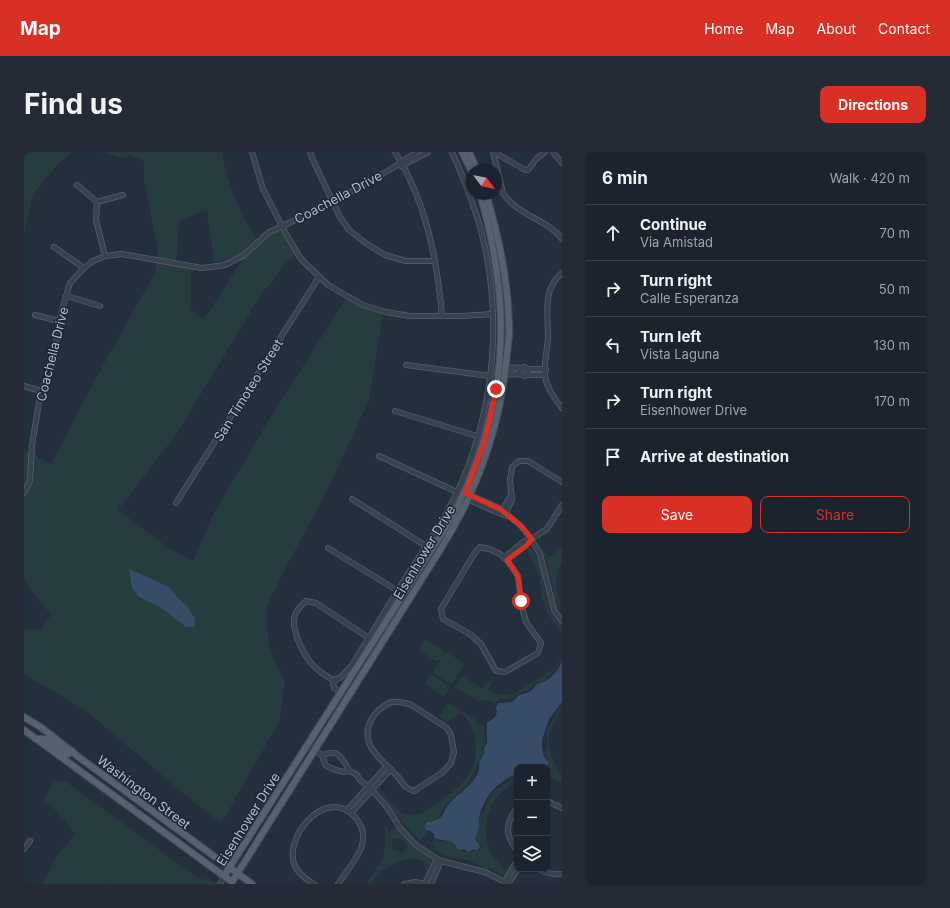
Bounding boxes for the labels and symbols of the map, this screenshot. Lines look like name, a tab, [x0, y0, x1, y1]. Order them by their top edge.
north arrow	[466, 164, 502, 200]
street label: Coachella Drive	[291, 167, 385, 227]
street label: Coachella Drive	[33, 305, 71, 403]
street label: San Timoteo Street	[210, 336, 286, 444]
route end	[487, 380, 505, 398]
street label: Eisenhower Drive	[390, 502, 458, 602]
route start	[512, 592, 530, 610]
street label: Washington Street	[94, 752, 194, 832]
street label: Eisenhower Drive	[213, 769, 283, 869]

